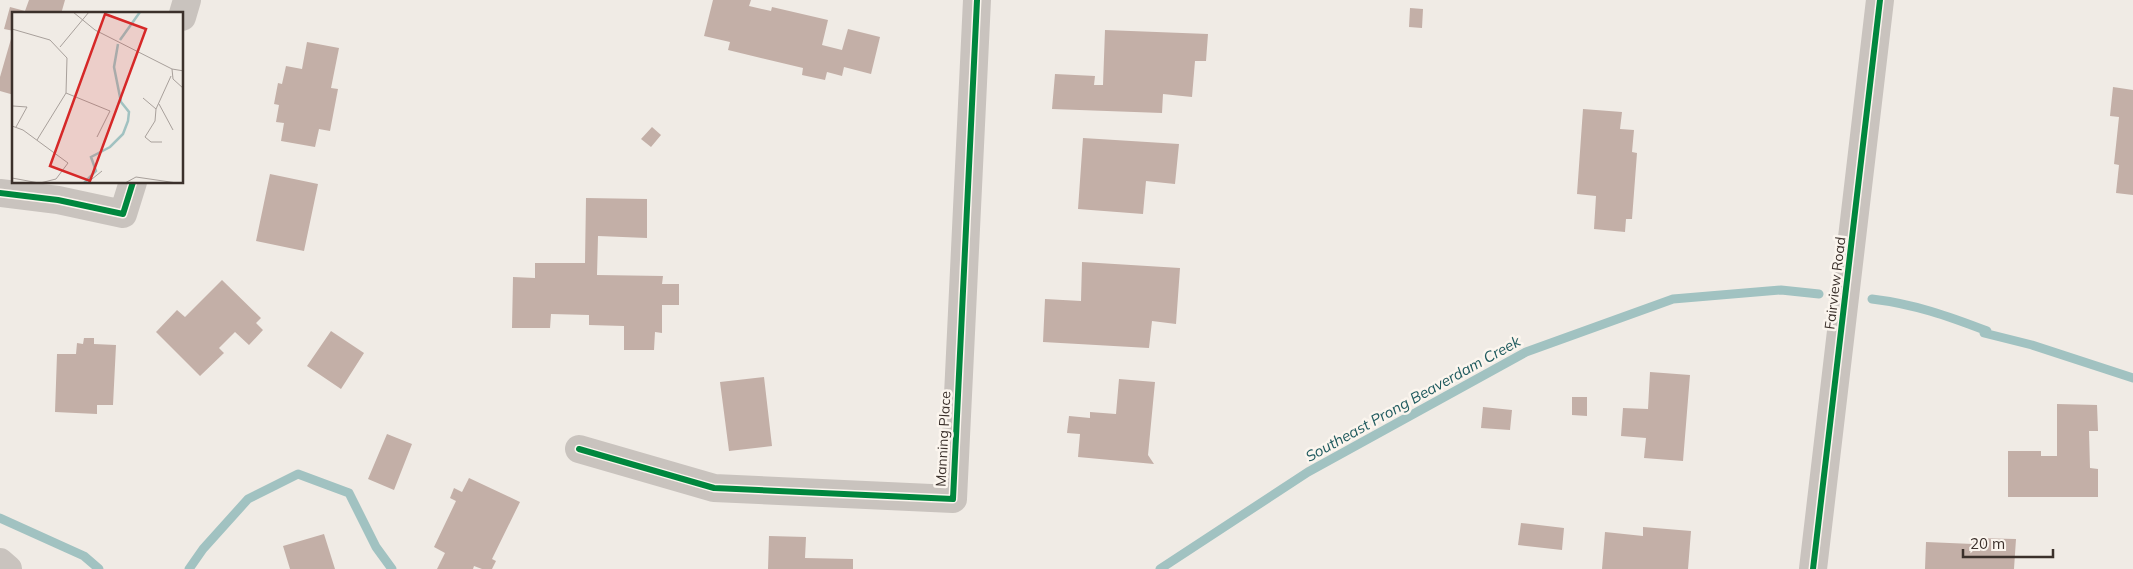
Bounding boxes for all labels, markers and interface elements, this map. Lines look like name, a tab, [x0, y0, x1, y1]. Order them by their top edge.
inset map	[12, 12, 184, 184]
street label: Fairview Road	[1820, 236, 1850, 330]
water label: Southeast Prong Beaverdam Creek	[1302, 331, 1525, 466]
street label: Manning Place	[932, 391, 954, 487]
scale bar	[1963, 526, 2053, 558]
text: 20 m	[1970, 534, 2005, 553]

